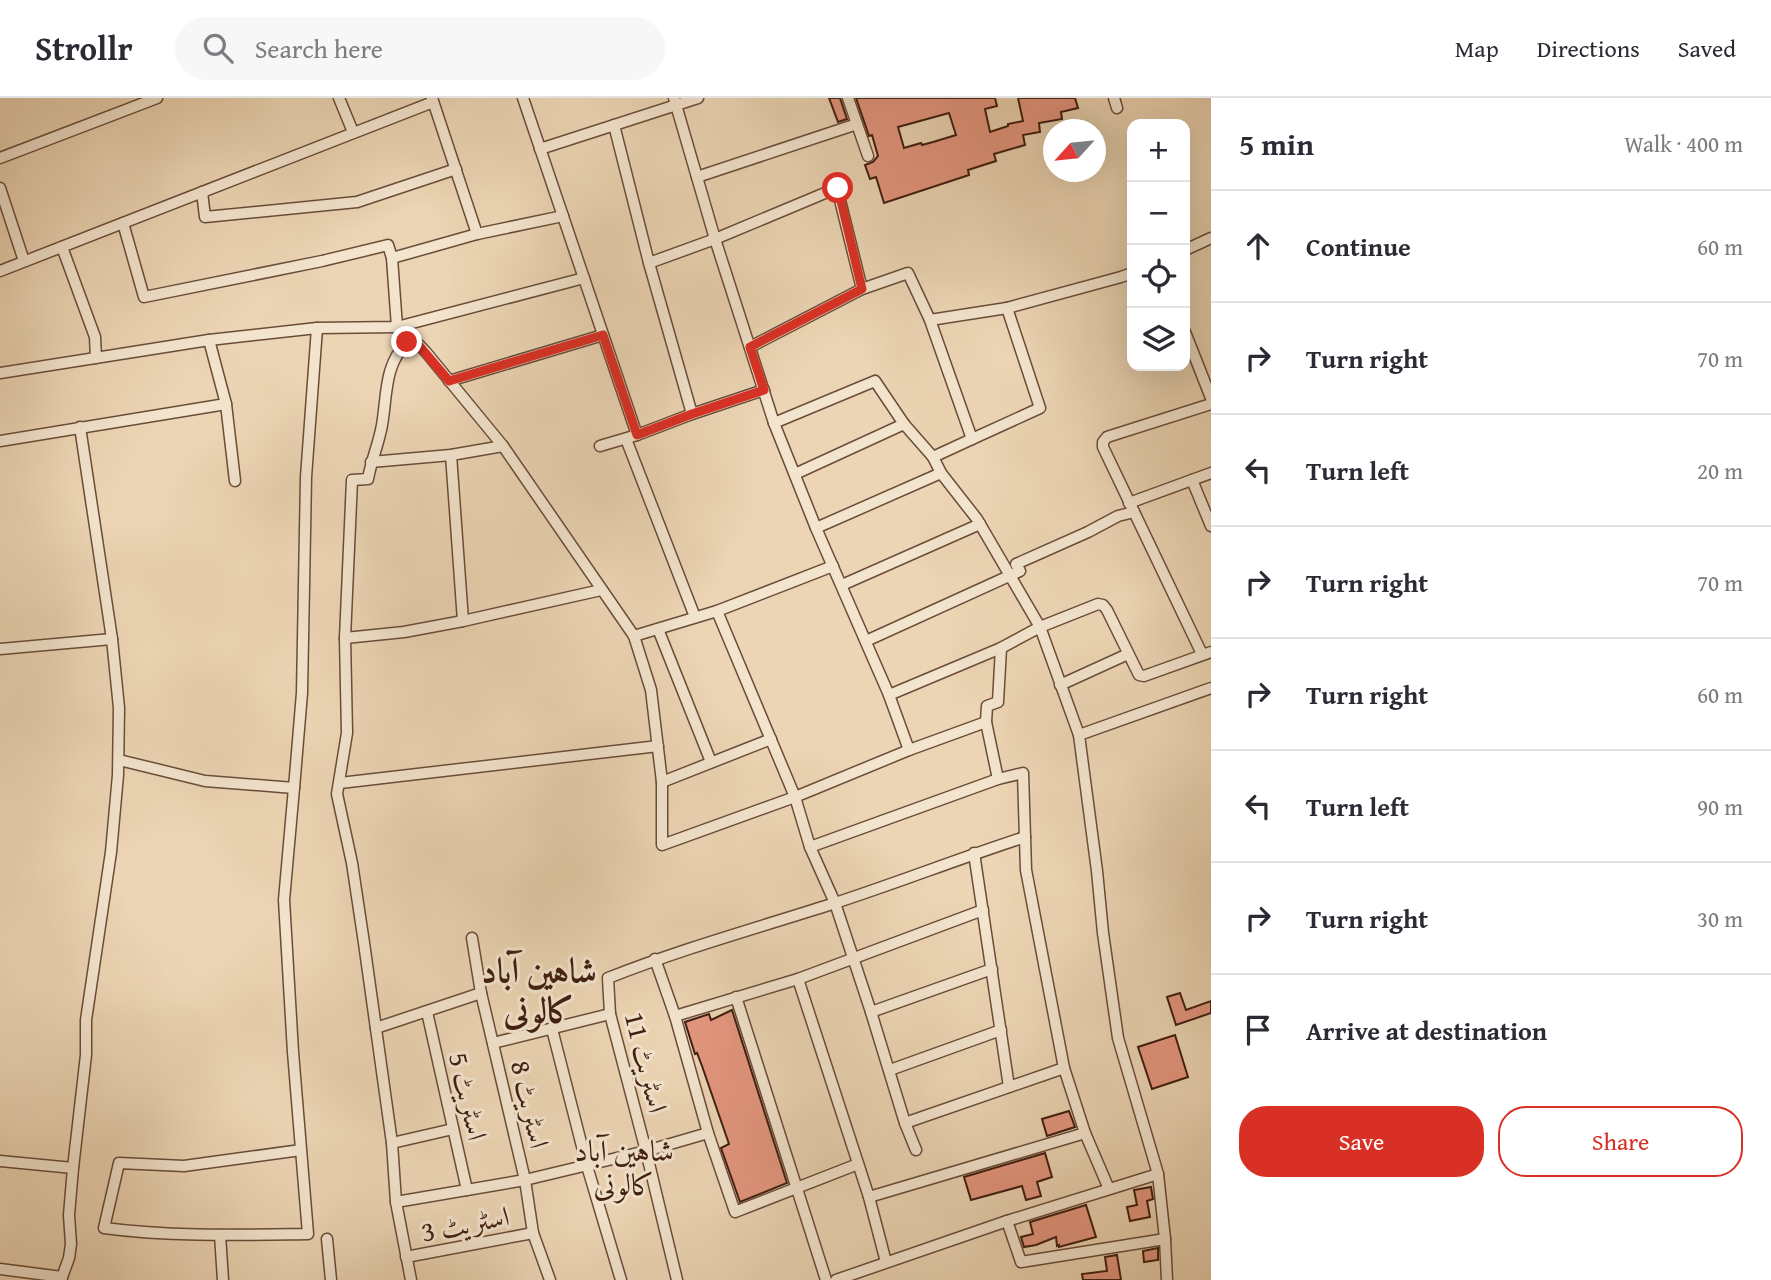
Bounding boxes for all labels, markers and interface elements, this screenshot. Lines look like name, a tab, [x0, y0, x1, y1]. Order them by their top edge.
search box	[175, 17, 665, 80]
text: Strollr	[35, 24, 133, 72]
icon: search	[199, 29, 237, 67]
text: Search here	[255, 29, 383, 68]
text: Map	[1455, 31, 1499, 66]
text: Directions	[1537, 31, 1640, 66]
text: Saved	[1678, 31, 1736, 66]
north arrow	[1043, 119, 1106, 182]
map controls	[1127, 119, 1190, 371]
button: +	[1127, 119, 1190, 182]
text: 5 min	[1239, 122, 1314, 166]
text: Walk · 400 m	[1624, 127, 1743, 160]
route start	[822, 172, 853, 203]
button: −	[1127, 182, 1190, 245]
icon: ahead	[1239, 227, 1277, 265]
text: Continue	[1306, 227, 1411, 266]
text: 60 m	[1697, 230, 1743, 263]
button: locate	[1127, 245, 1190, 308]
button: layers	[1127, 308, 1190, 371]
route end	[391, 326, 422, 357]
icon: right	[1239, 339, 1277, 377]
text: Turn right	[1306, 339, 1428, 378]
text: 70 m	[1697, 342, 1743, 375]
icon: left	[1239, 451, 1277, 489]
text: Turn left	[1306, 451, 1409, 490]
text: 20 m	[1697, 454, 1743, 487]
icon: right	[1239, 563, 1277, 601]
text: Turn right	[1306, 563, 1428, 602]
text: 70 m	[1697, 566, 1743, 599]
icon: right	[1239, 675, 1277, 713]
text: Turn right	[1306, 675, 1428, 714]
text: 60 m	[1697, 678, 1743, 711]
icon: left	[1239, 787, 1277, 825]
text: Turn left	[1306, 787, 1409, 826]
text: 90 m	[1697, 790, 1743, 823]
icon: right	[1239, 899, 1277, 937]
text: Turn right	[1306, 899, 1428, 938]
text: 30 m	[1697, 902, 1743, 935]
district label: شاہین آباد کالونی	[481, 944, 597, 1035]
street label: اسٹریٹ 11	[615, 1007, 679, 1117]
icon: arrive	[1239, 1011, 1277, 1049]
text: Arrive at destination	[1306, 1011, 1547, 1050]
street label: اسٹریٹ 5	[439, 1048, 499, 1144]
street label: اسٹریٹ 8	[501, 1056, 561, 1152]
button: Save	[1239, 1106, 1484, 1177]
button: Share	[1498, 1106, 1743, 1177]
district label: شاہین آباد کالونی	[574, 1128, 674, 1206]
street label: اسٹریٹ 3	[417, 1194, 513, 1252]

